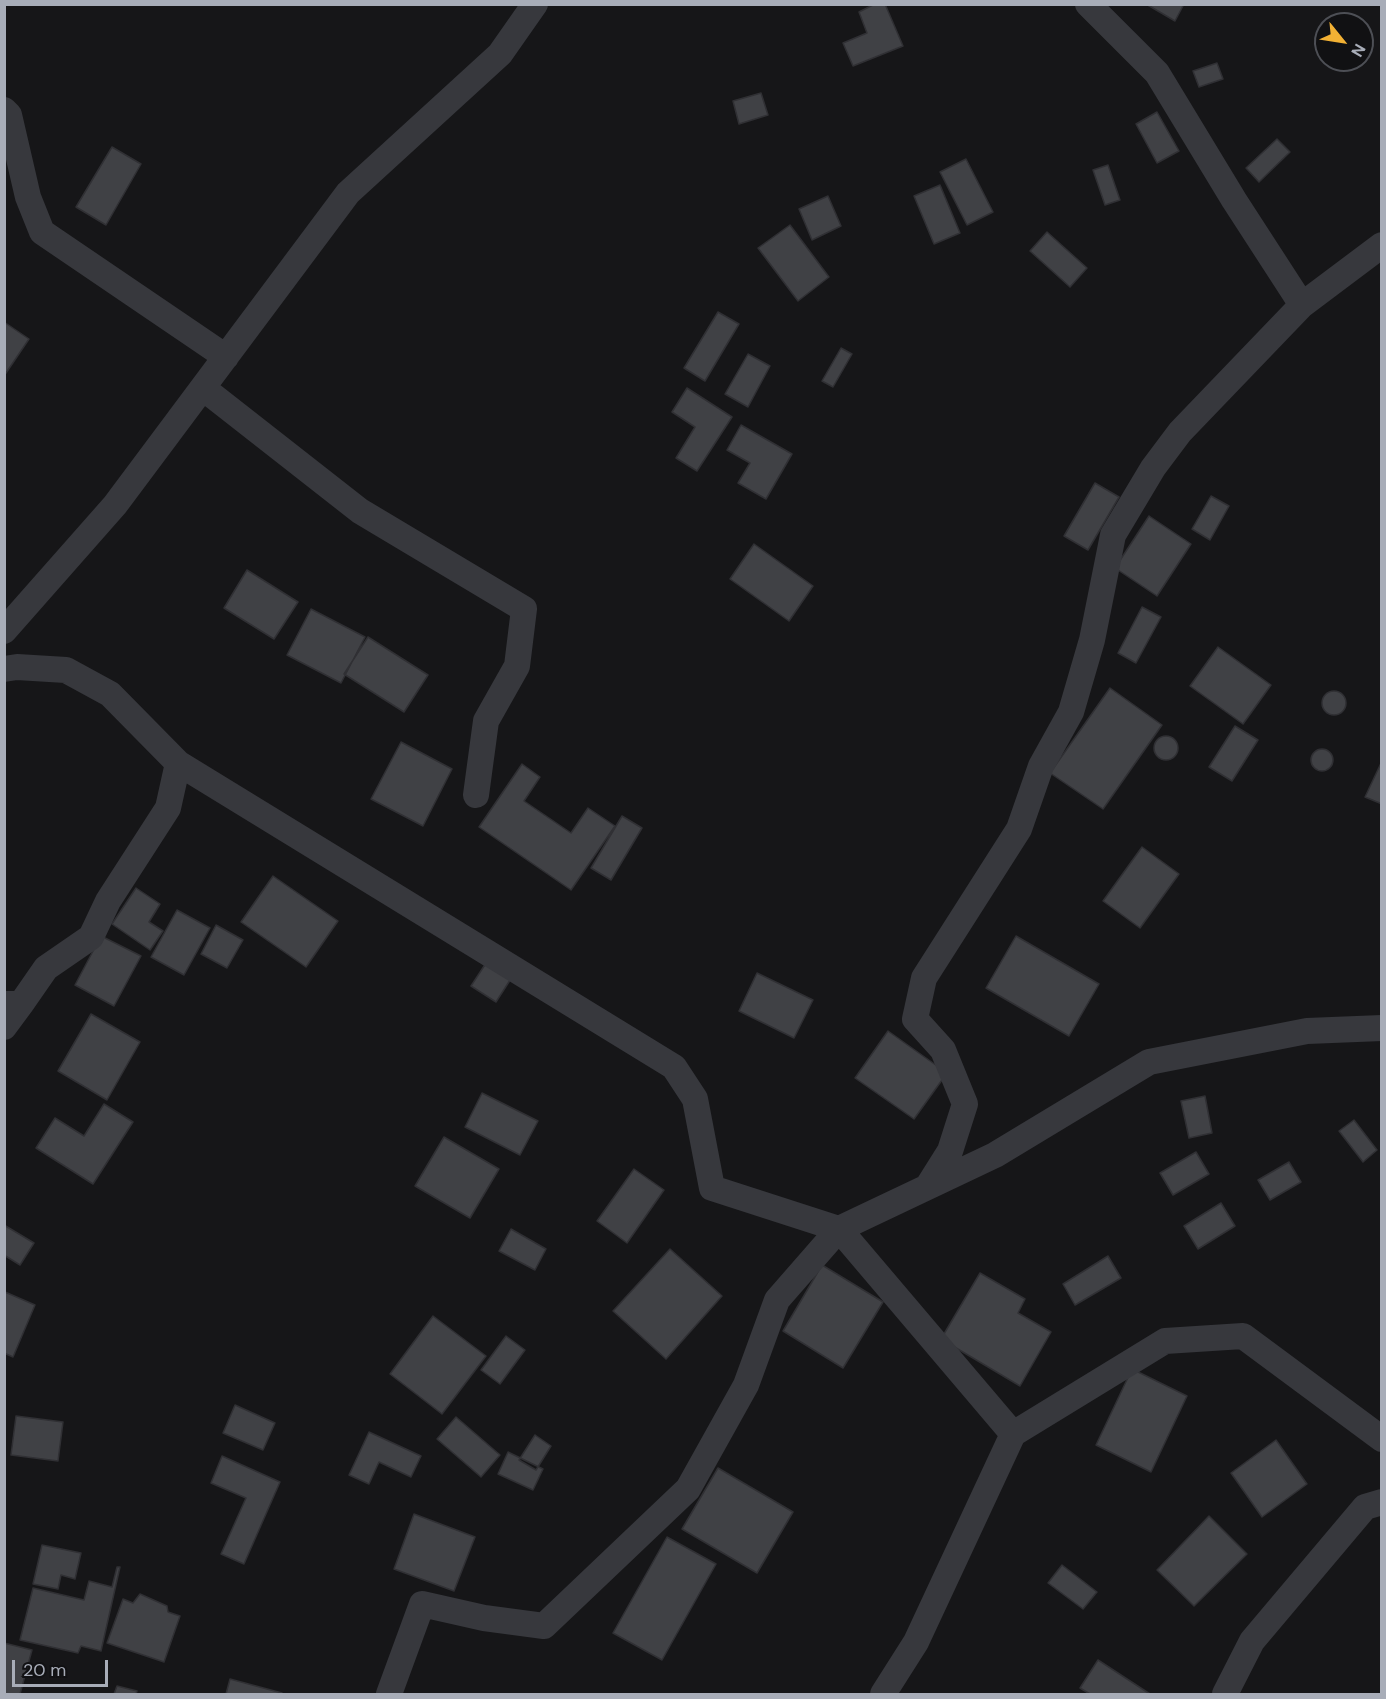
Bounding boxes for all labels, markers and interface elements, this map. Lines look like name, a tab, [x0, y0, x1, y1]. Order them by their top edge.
north arrow	[1314, 12, 1374, 72]
text: N	[1346, 40, 1370, 61]
scale bar	[15, 1648, 111, 1686]
text: 20 m	[23, 1658, 66, 1682]

